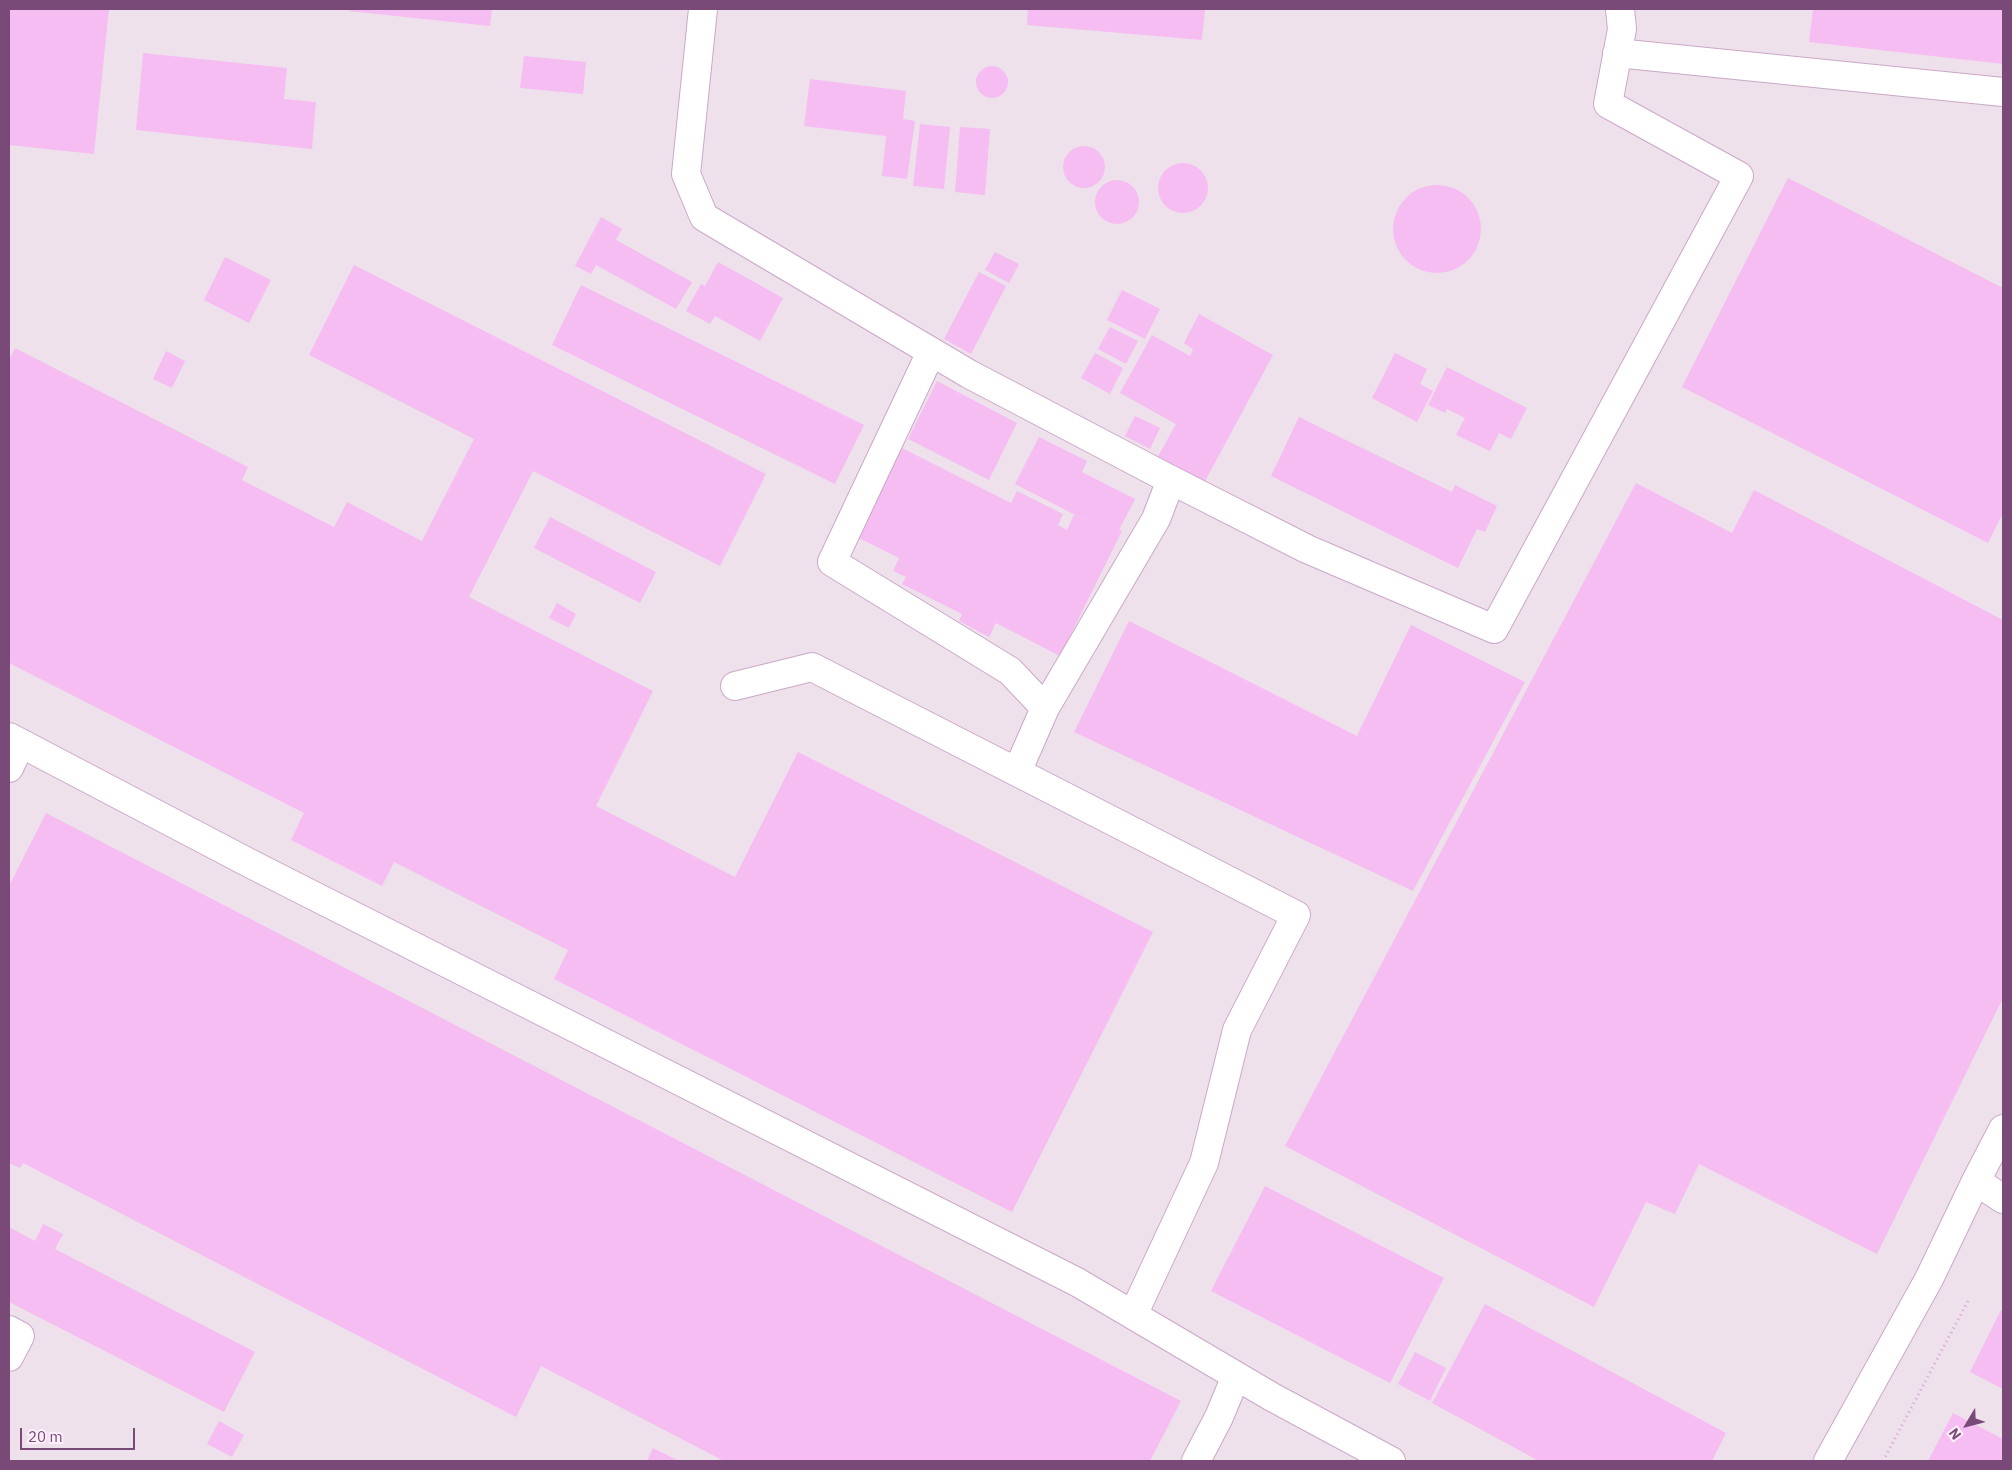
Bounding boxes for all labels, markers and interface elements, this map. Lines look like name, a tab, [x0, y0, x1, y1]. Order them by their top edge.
north arrow	[1942, 1400, 1992, 1450]
scale bar	[22, 1418, 138, 1450]
text: N	[1945, 1425, 1965, 1443]
text: 20 m	[28, 1427, 63, 1446]

